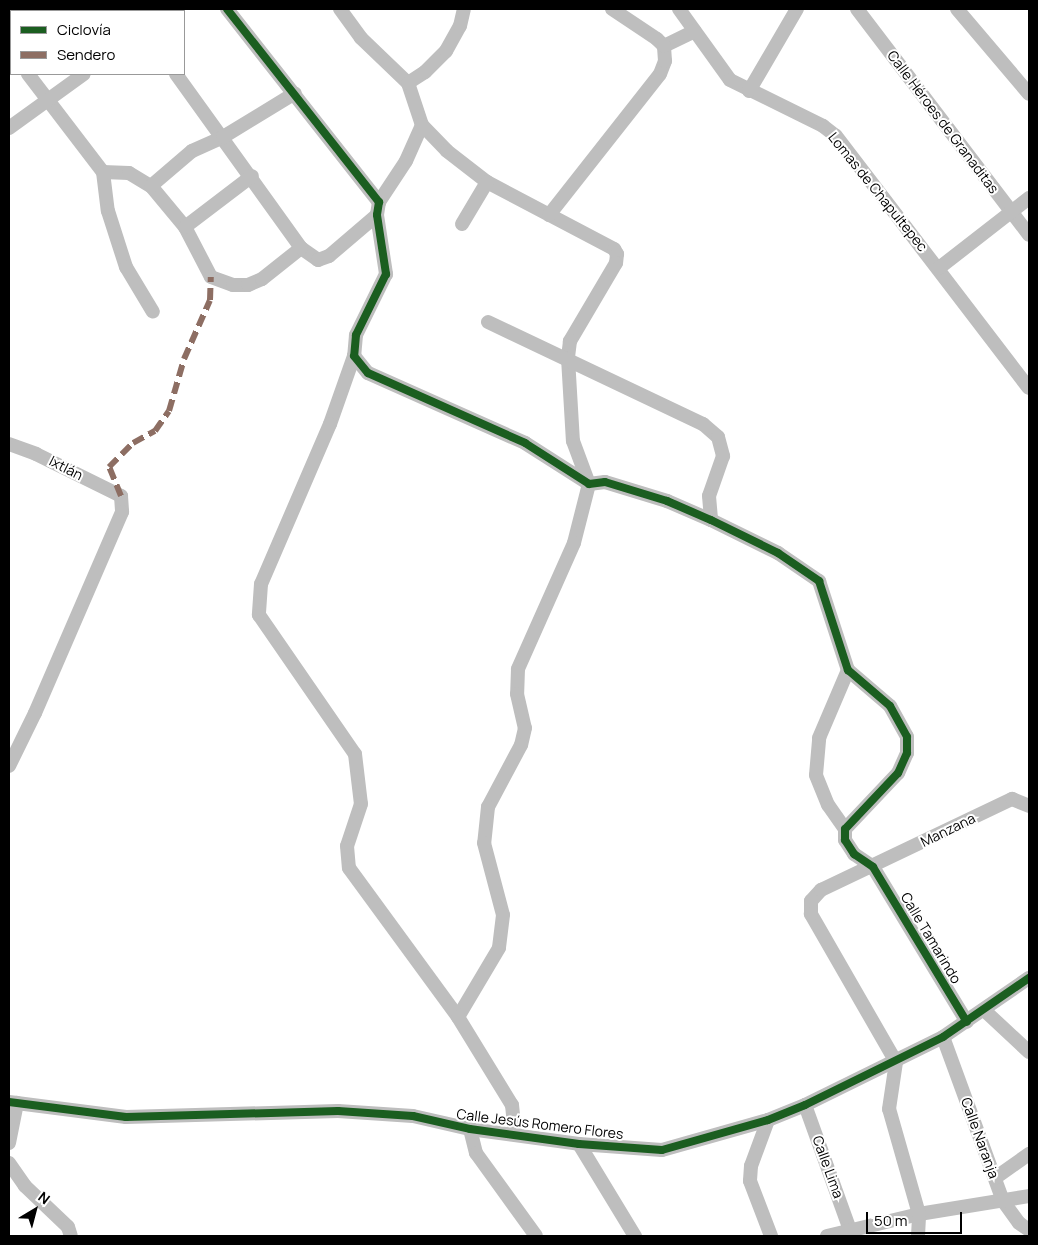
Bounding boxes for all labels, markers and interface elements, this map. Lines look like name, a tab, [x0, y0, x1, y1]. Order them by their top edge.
legend	[10, 10, 185, 75]
text: Ciclovía	[57, 19, 111, 40]
text: Sendero	[57, 44, 115, 65]
street label: Calle Héroes de Granaditas	[884, 47, 1002, 197]
street label: Lomas de Chapultepec	[825, 129, 931, 255]
street label: Ixtlán	[46, 452, 86, 484]
street label: Manzana	[918, 810, 978, 850]
street label: Calle Tamarindo	[897, 889, 965, 987]
street label: Calle Naranja	[958, 1095, 1002, 1181]
street label: Calle Jesús Romero Flores	[456, 1105, 624, 1143]
street label: Calle Lima	[809, 1133, 847, 1201]
north arrow	[10, 1185, 60, 1235]
text: N	[35, 1187, 54, 1208]
scale bar	[868, 1202, 964, 1234]
text: 50 m	[874, 1210, 908, 1231]

